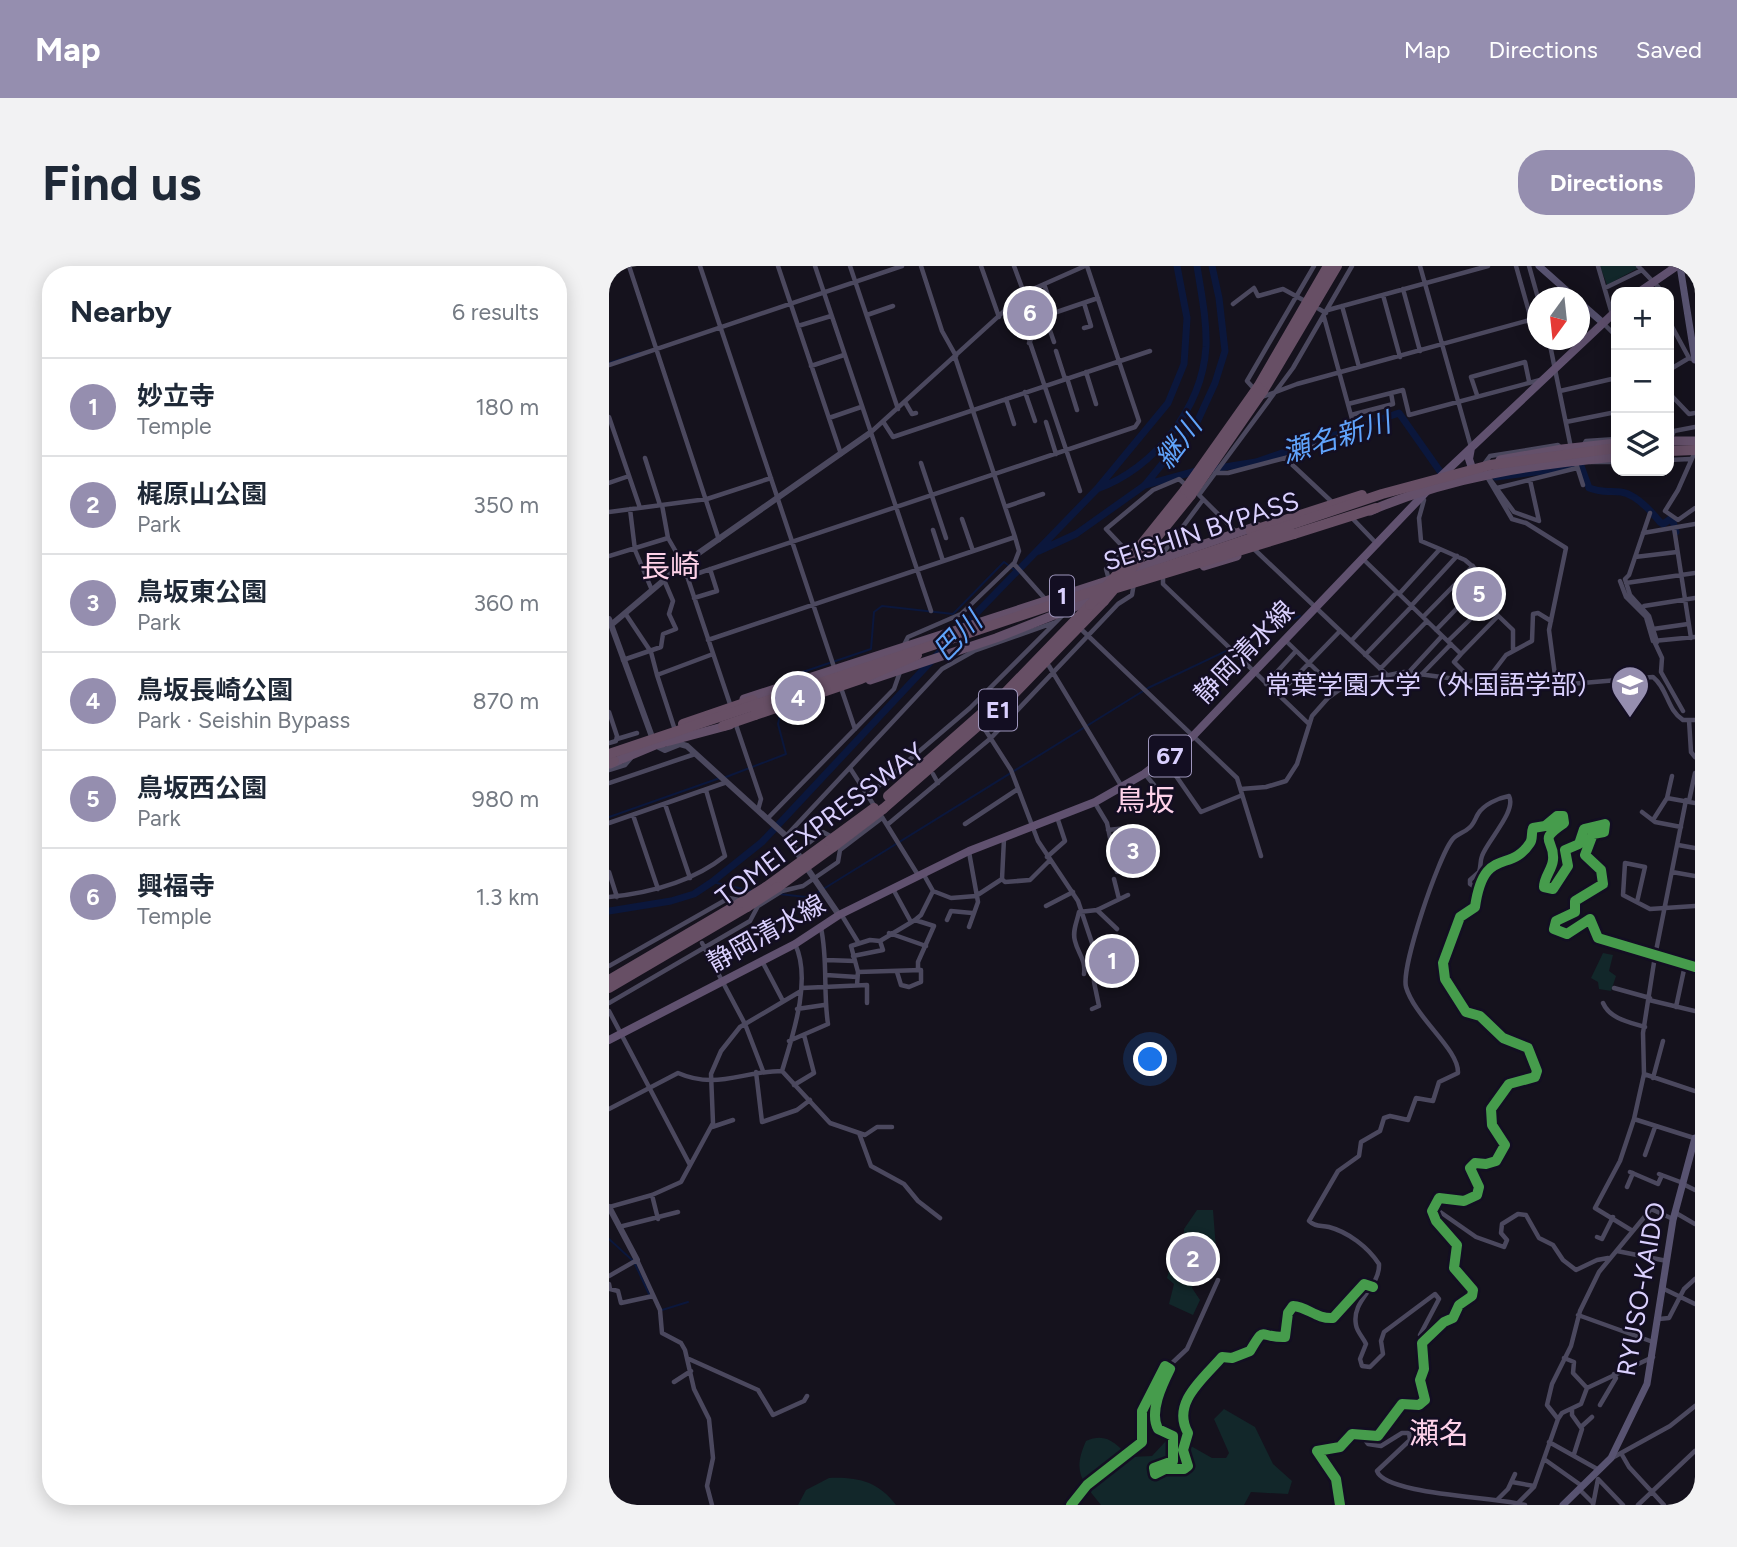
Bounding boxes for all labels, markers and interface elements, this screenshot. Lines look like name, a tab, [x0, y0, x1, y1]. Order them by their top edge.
text: Map	[35, 30, 101, 69]
text: Map	[1404, 35, 1450, 64]
text: Directions	[1488, 35, 1598, 64]
text: Saved	[1636, 35, 1702, 64]
button: Directions	[1518, 150, 1695, 215]
text: Find us	[42, 153, 201, 212]
pin: 6	[1007, 287, 1053, 339]
north arrow	[1527, 287, 1590, 350]
map controls	[1611, 287, 1674, 476]
button: +	[1611, 287, 1674, 350]
text: Nearby	[70, 293, 172, 330]
text: 6 results	[452, 298, 539, 326]
button: −	[1611, 350, 1674, 413]
text: 妙立寺	[137, 380, 215, 412]
text: 1	[88, 393, 98, 421]
text: 180 m	[475, 393, 539, 421]
water label: 瀬名新川	[1277, 403, 1397, 470]
water label: 継川	[1148, 407, 1210, 475]
text: Temple	[137, 412, 212, 440]
button: layers	[1611, 413, 1674, 476]
text: 梶原山公園	[137, 478, 267, 510]
street label: SEISHIN BYPASS	[1099, 484, 1303, 578]
text: 2	[86, 491, 100, 519]
text: 350 m	[473, 491, 539, 519]
text: Park	[137, 510, 181, 538]
district label: 長崎	[640, 548, 700, 585]
pin: 5	[1456, 568, 1502, 620]
text: 鳥坂東公園	[137, 576, 267, 608]
road number: 1	[1050, 576, 1074, 617]
text: 3	[87, 589, 99, 617]
text: 360 m	[473, 589, 539, 617]
street label: 静岡清水線	[1187, 594, 1301, 710]
water label: 巴川	[925, 602, 991, 668]
text: Park	[137, 608, 181, 636]
school or university icon: 常葉学園大学（外国語学部）	[1609, 664, 1651, 719]
place label: 常葉学園大学（外国語学部）	[1265, 669, 1603, 701]
pin: 4	[775, 672, 821, 724]
text: 鳥坂長崎公園	[137, 674, 293, 706]
text: 4	[86, 687, 100, 715]
text: 870 m	[473, 687, 539, 715]
road number: E1	[979, 690, 1017, 730]
text: Park · Seishin Bypass	[137, 706, 350, 734]
street label: TOMEI EXPRESSWAY	[710, 735, 931, 913]
road number: 67	[1149, 736, 1191, 776]
text: 鳥坂西公園	[137, 772, 267, 804]
district label: 鳥坂	[1115, 782, 1175, 819]
text: 5	[86, 785, 100, 813]
text: 980 m	[472, 785, 539, 813]
text: Park	[137, 804, 181, 832]
pin: 3	[1110, 825, 1156, 877]
text: 興福寺	[137, 870, 215, 902]
text: 6	[86, 883, 100, 911]
text: 1.3 km	[476, 883, 539, 911]
street label: 静岡清水線	[701, 887, 831, 979]
text: Temple	[137, 902, 212, 930]
pin: 1	[1089, 935, 1135, 987]
your location	[1133, 1042, 1167, 1076]
street label: RYUSO-KAIDO	[1610, 1200, 1672, 1378]
pin: 2	[1170, 1233, 1216, 1285]
district label: 瀬名	[1409, 1415, 1469, 1452]

